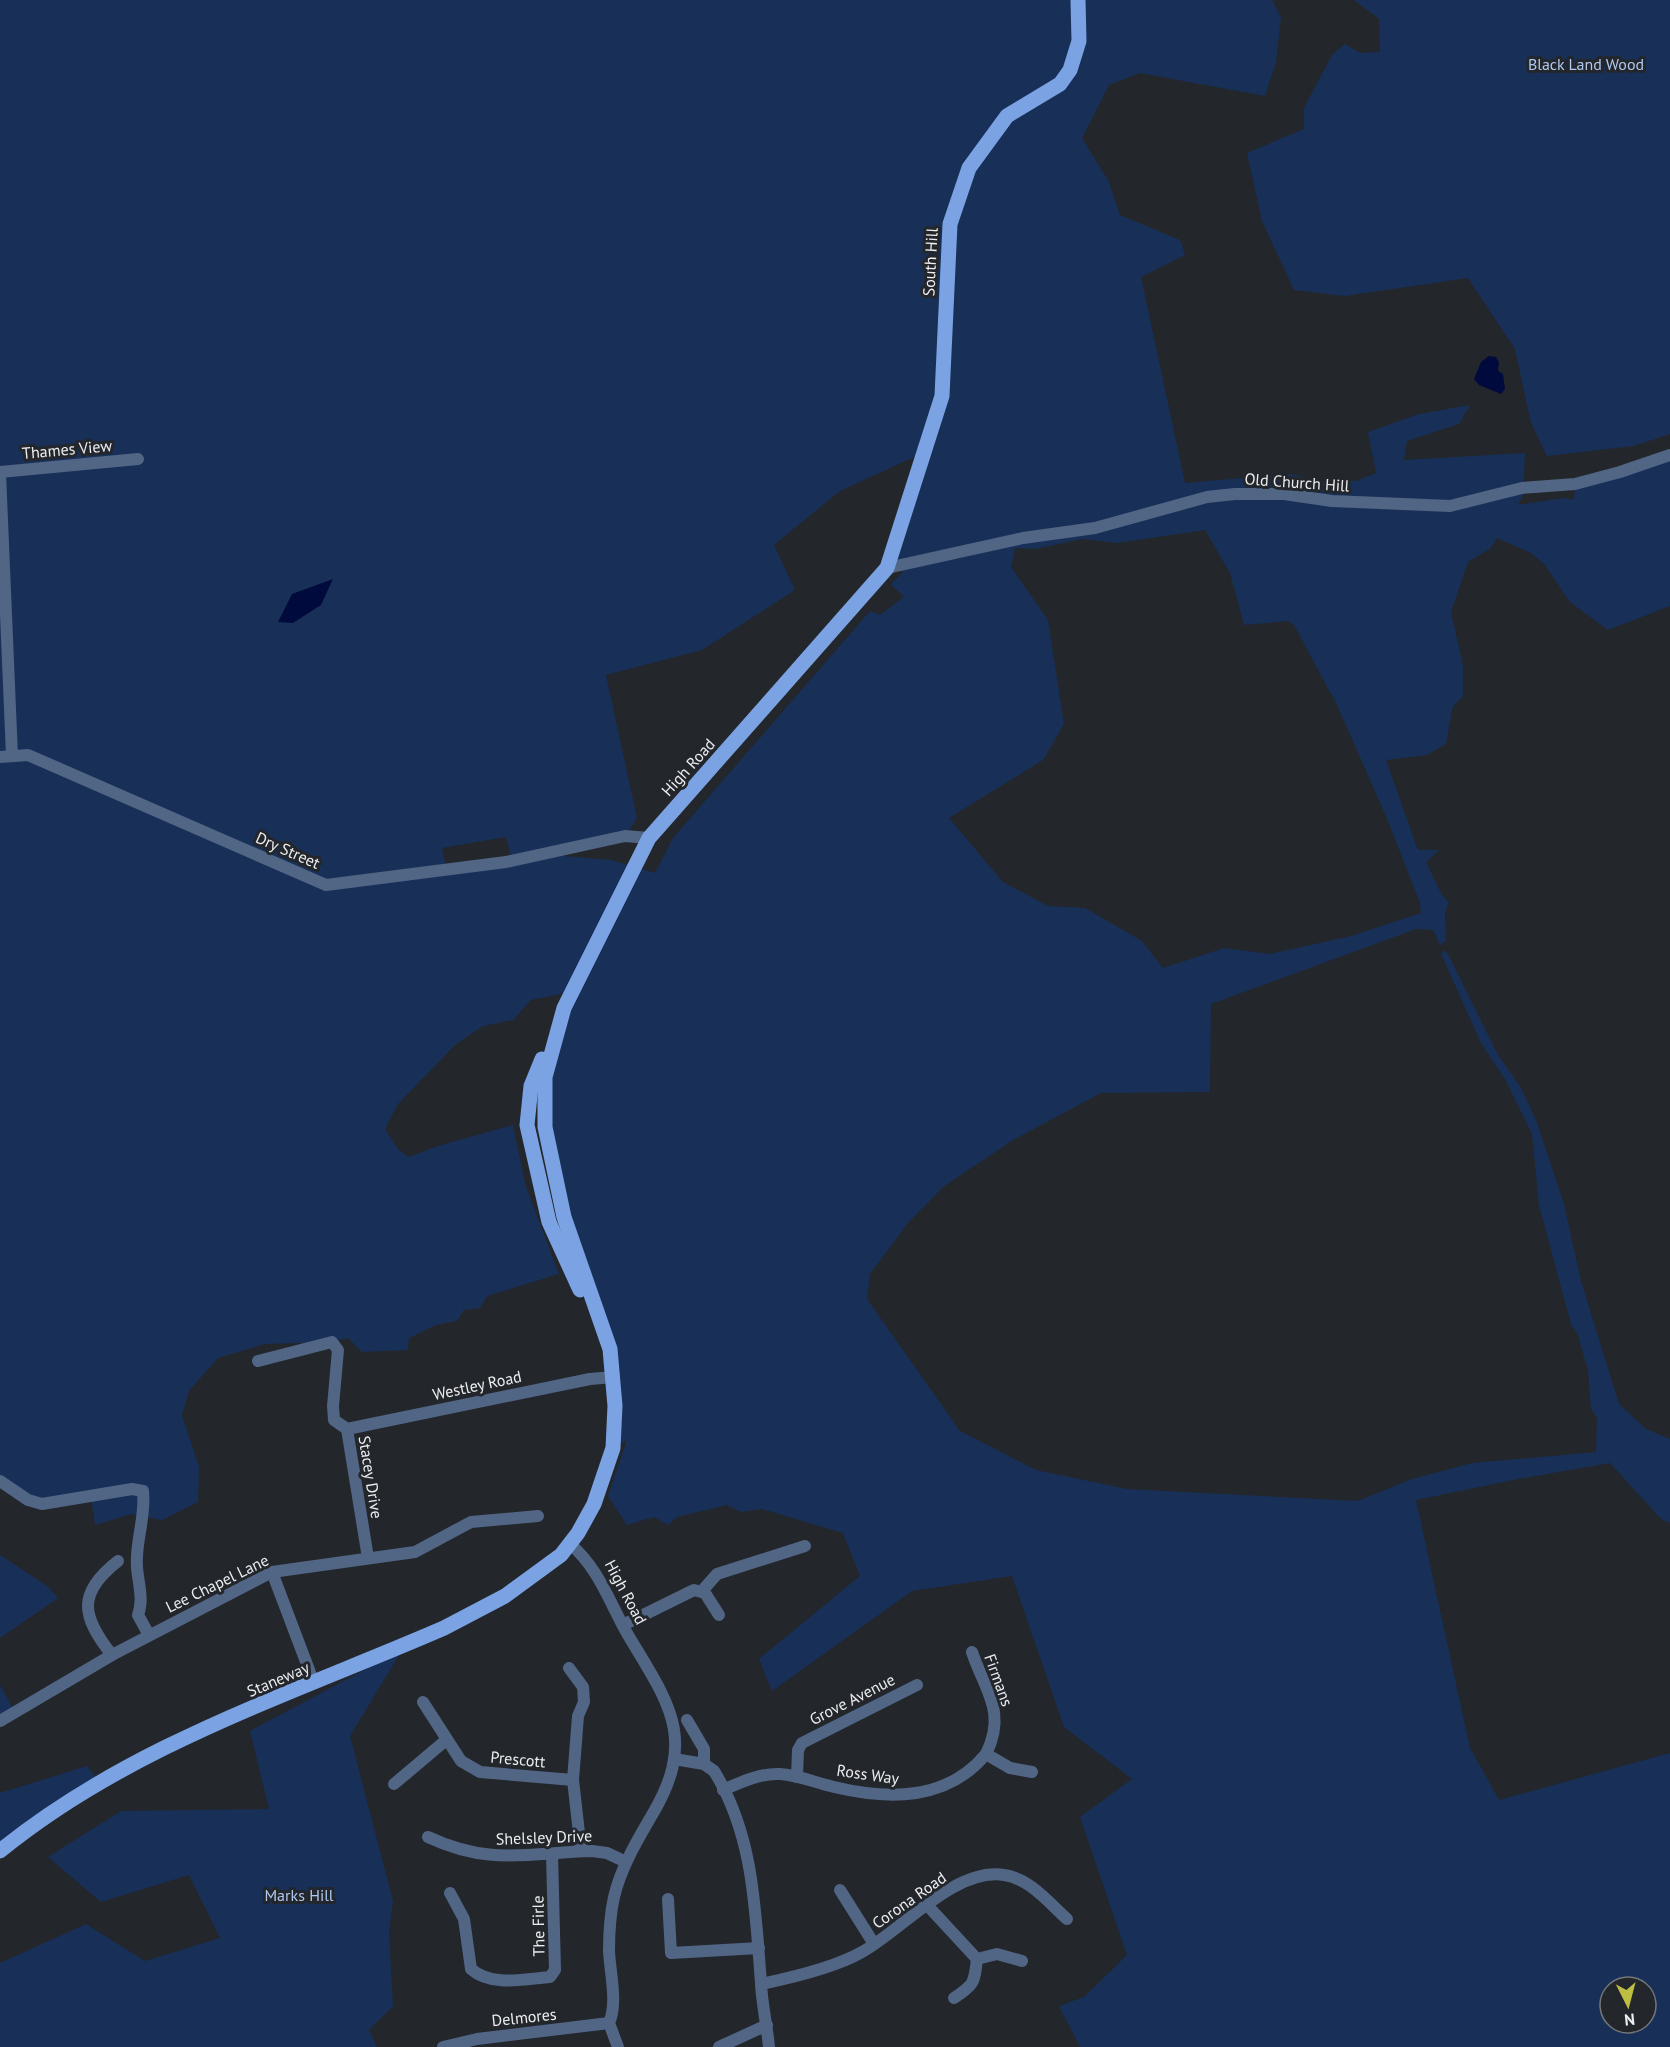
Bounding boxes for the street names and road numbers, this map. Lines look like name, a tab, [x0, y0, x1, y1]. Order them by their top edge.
street label: South Hill	[918, 227, 942, 297]
street label: Thames View	[21, 435, 113, 463]
street label: Old Church Hill	[1244, 468, 1350, 496]
street label: High Road	[657, 734, 719, 800]
street label: Dry Street	[253, 827, 324, 873]
street label: Westley Road	[431, 1366, 523, 1404]
street label: Stacey Drive	[355, 1434, 387, 1520]
street label: Lee Chapel Lane	[162, 1549, 272, 1617]
street label: High Road	[601, 1556, 651, 1628]
street label: Firmans	[980, 1651, 1018, 1709]
street label: Staneway	[244, 1657, 313, 1701]
street label: Grove Avenue	[806, 1669, 898, 1729]
street label: Prescott	[490, 1747, 547, 1771]
street label: Ross Way	[836, 1760, 901, 1788]
street label: Shelsley Drive	[496, 1825, 592, 1849]
street label: Corona Road	[868, 1867, 950, 1933]
street label: The Firle	[527, 1895, 549, 1957]
street label: Delmores	[491, 2004, 558, 2030]

